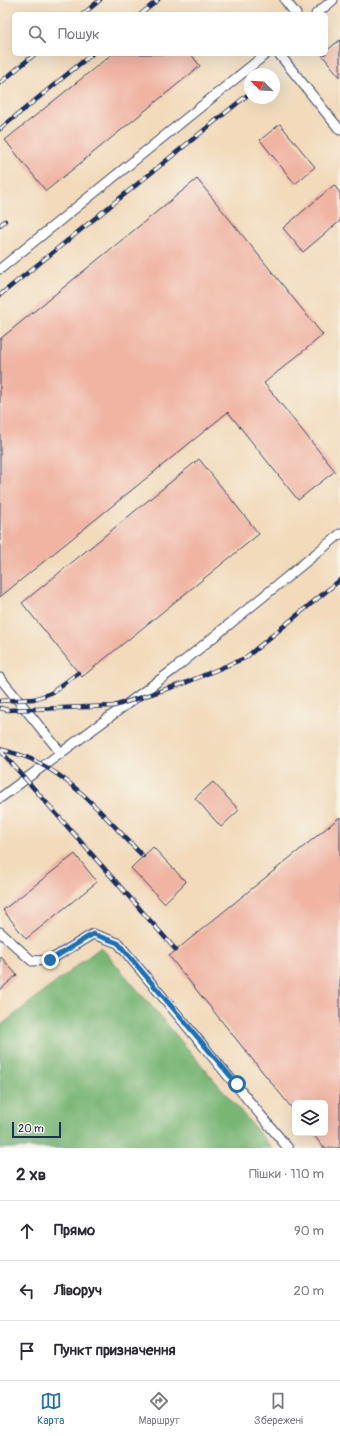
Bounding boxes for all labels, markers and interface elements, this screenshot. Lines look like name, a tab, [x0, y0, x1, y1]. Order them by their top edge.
search box	[12, 12, 328, 56]
icon: search	[26, 23, 48, 45]
text: Пошук	[58, 25, 100, 44]
north arrow	[244, 68, 280, 104]
route end	[41, 951, 59, 969]
route start	[228, 1075, 246, 1093]
map controls	[292, 1100, 328, 1136]
button: layers	[292, 1100, 328, 1136]
scale bar	[12, 1120, 61, 1139]
text: 20 m	[18, 1122, 44, 1135]
text: 2 хв	[16, 1164, 46, 1185]
text: Пішки · 110 m	[249, 1166, 324, 1182]
icon: ahead	[16, 1220, 38, 1242]
text: Прямо	[54, 1221, 95, 1240]
text: 90 m	[294, 1223, 324, 1239]
icon: left	[16, 1280, 38, 1302]
text: Ліворуч	[54, 1281, 102, 1300]
text: 20 m	[293, 1283, 324, 1299]
icon: arrive	[16, 1340, 38, 1362]
text: Пункт призначення	[54, 1341, 175, 1360]
tab: Карта	[37, 1390, 64, 1427]
tab: Маршрут	[138, 1390, 180, 1427]
tab: Збережені	[254, 1390, 303, 1427]

